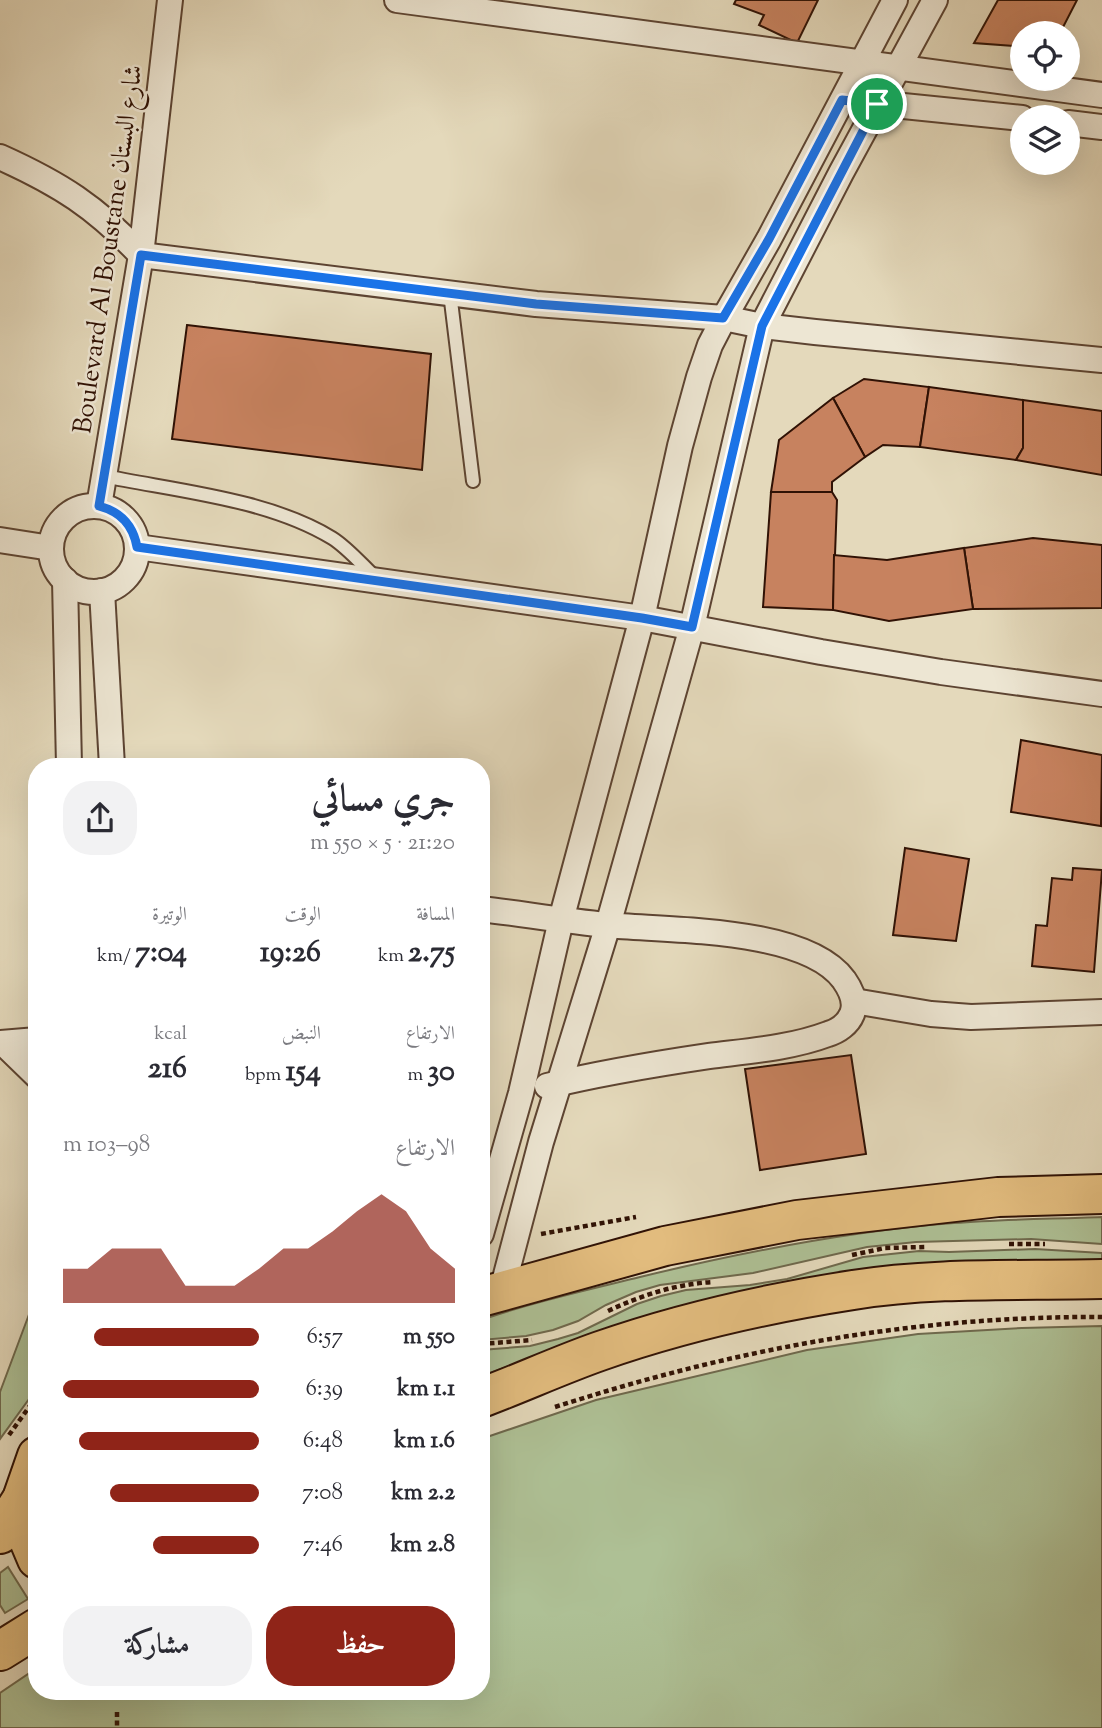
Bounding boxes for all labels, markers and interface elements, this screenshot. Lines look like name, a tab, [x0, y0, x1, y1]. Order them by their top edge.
map controls	[1010, 21, 1080, 175]
button: locate	[1010, 21, 1080, 91]
street label: Boulevard Al Boustane شارع البستان	[65, 63, 155, 436]
pin	[847, 74, 907, 134]
icon: arrive	[858, 85, 896, 123]
button: layers	[1010, 105, 1080, 175]
text: جري مسائي	[312, 774, 455, 828]
button: share	[63, 781, 137, 855]
text: 21:20 · 5 × 550 m	[310, 827, 455, 860]
text: الوتيرة	[152, 902, 187, 929]
text: الوقت	[285, 902, 321, 929]
text: المسافة	[416, 902, 455, 929]
text: 7:04	[135, 932, 187, 975]
text: 19:26	[260, 932, 321, 975]
text: 2.75	[408, 932, 455, 975]
text: /km	[97, 943, 135, 970]
text: km	[378, 943, 408, 970]
text: kcal	[154, 1021, 187, 1048]
text: النبض	[282, 1021, 321, 1048]
text: الارتفاع	[406, 1021, 455, 1048]
text: 216	[148, 1048, 187, 1091]
text: 154	[285, 1051, 321, 1094]
text: 30	[427, 1051, 455, 1094]
text: bpm	[245, 1062, 285, 1089]
text: m	[407, 1062, 427, 1089]
text: 98–103 m	[63, 1129, 150, 1162]
text: الارتفاع	[395, 1133, 455, 1166]
text: 6:57	[306, 1321, 343, 1354]
text: 550 m	[403, 1321, 455, 1354]
text: 6:39	[306, 1373, 343, 1406]
text: 1.1 km	[397, 1373, 455, 1406]
text: 6:48	[303, 1425, 343, 1458]
text: 1.6 km	[394, 1425, 455, 1458]
text: 7:08	[302, 1477, 343, 1510]
text: 2.2 km	[391, 1477, 455, 1510]
text: 7:46	[303, 1529, 343, 1562]
text: 2.8 km	[390, 1529, 455, 1562]
button: مشاركة	[63, 1606, 252, 1686]
button: حفظ	[266, 1606, 455, 1686]

